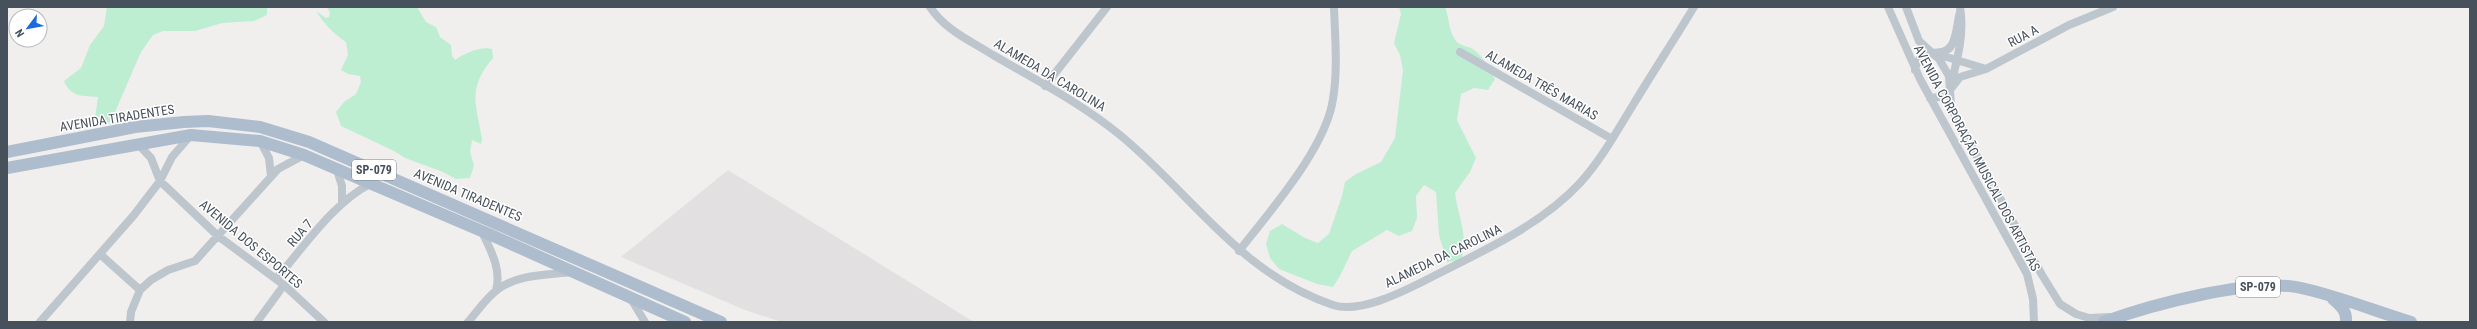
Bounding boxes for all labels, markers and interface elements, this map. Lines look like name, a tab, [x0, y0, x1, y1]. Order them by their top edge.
north arrow	[8, 8, 48, 48]
street label: RUA A	[2005, 22, 2041, 50]
text: N	[13, 27, 27, 39]
street label: ALAMEDA DA CAROLINA	[991, 36, 1109, 115]
street label: AVENIDA CORPORAÇÃO MUSICAL DOS ARTISTAS	[1911, 42, 2044, 274]
street label: ALAMEDA TRÊS MARIAS	[1483, 47, 1601, 123]
street label: AVENIDA TIRADENTES	[59, 102, 176, 134]
road number: SP-079	[352, 160, 396, 180]
street label: AVENIDA TIRADENTES	[412, 166, 524, 225]
street label: AVENIDA DOS ESPORTES	[197, 197, 306, 291]
street label: RUA 7	[284, 216, 316, 250]
street label: ALAMEDA DA CAROLINA	[1382, 221, 1504, 291]
road number: SP-079	[2236, 277, 2280, 297]

